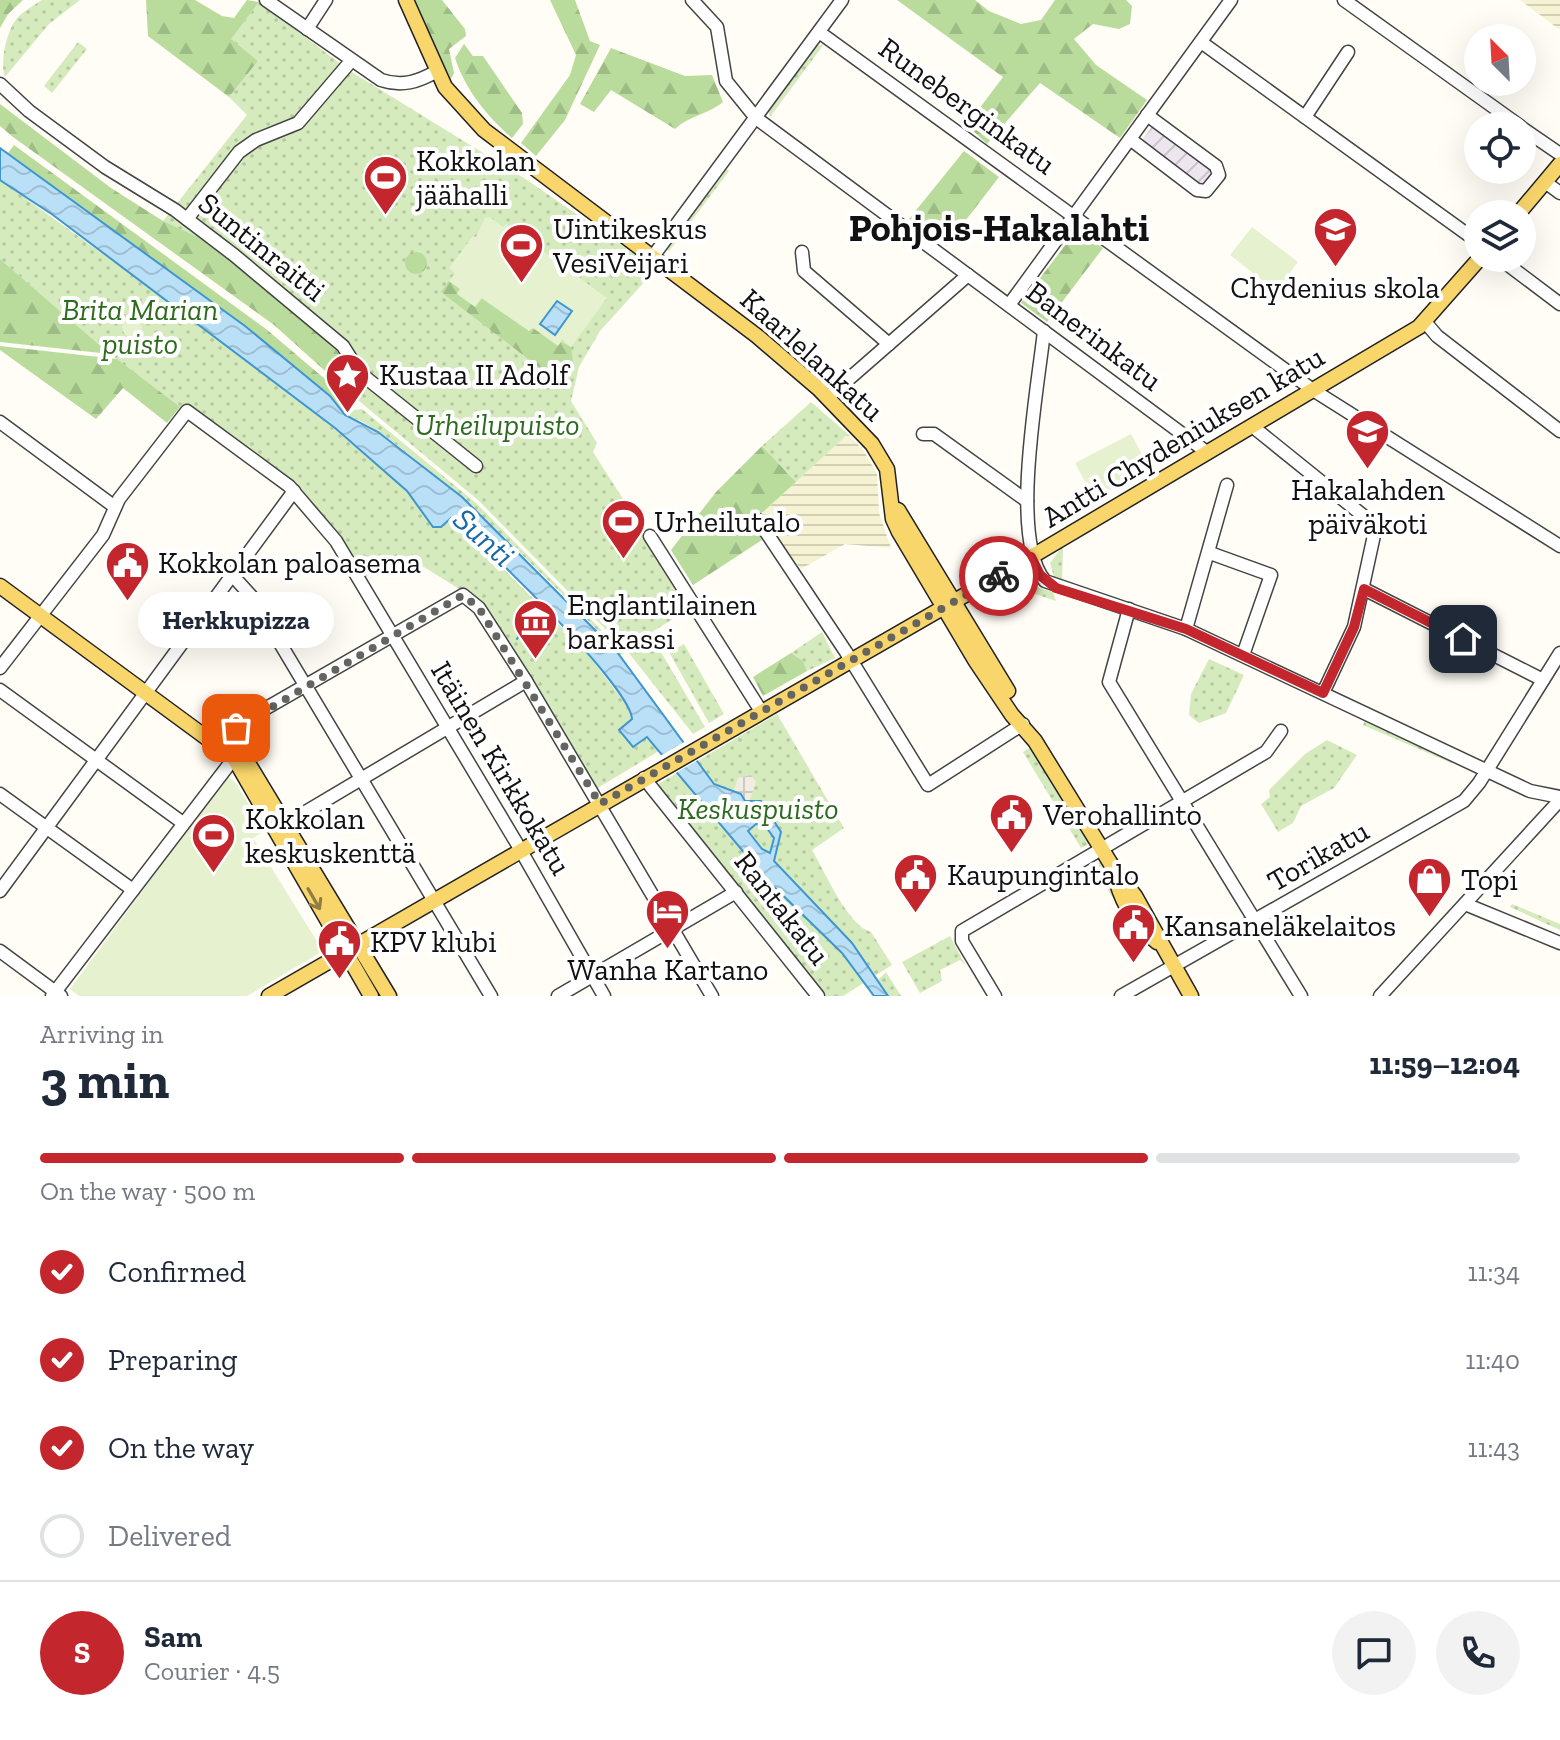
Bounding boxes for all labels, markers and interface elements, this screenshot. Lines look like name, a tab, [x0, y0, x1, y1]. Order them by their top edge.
north arrow	[1464, 24, 1536, 96]
map controls	[1464, 24, 1536, 272]
street label: Runeberginkatu	[872, 30, 1062, 182]
button: locate	[1464, 112, 1536, 184]
place label: Kokkolan jäähalli	[415, 143, 536, 213]
sports icon: Kokkolan jäähalli	[361, 154, 409, 217]
street label: Suntinraitti	[191, 185, 333, 309]
button: layers	[1464, 200, 1536, 272]
district label: Pohjois-Hakalahti	[849, 205, 1149, 251]
school or university icon: Chydenius skola	[1311, 206, 1359, 269]
place label: Uintikeskus VesiVeijari	[552, 211, 707, 281]
sports icon: Uintikeskus VesiVeijari	[498, 222, 546, 285]
place label: Chydenius skola	[1230, 270, 1440, 306]
street label: Banerinkatu	[1019, 273, 1169, 399]
street label: Kaarlelankatu	[733, 281, 891, 429]
park label: Brita Marian puisto	[62, 292, 218, 362]
street label: Antti Chydeniuksen katu	[1036, 338, 1331, 535]
place icon: Kustaa II Adolf	[324, 351, 372, 414]
place label: Kustaa II Adolf	[379, 357, 571, 393]
park label: Urheilupuisto	[414, 407, 580, 443]
school or university icon: Hakalahden päiväkoti	[1344, 408, 1392, 471]
place label: Hakalahden päiväkoti	[1291, 472, 1445, 542]
sports icon: Urheilutalo	[599, 498, 647, 561]
water label: Sunti	[446, 500, 522, 574]
place label: Urheilutalo	[654, 504, 800, 540]
courier	[959, 536, 1039, 616]
public building icon: Kokkolan paloasema	[103, 539, 151, 602]
place label: Kokkolan paloasema	[158, 545, 421, 581]
icon: bike	[977, 554, 1021, 598]
place label: Englantilainen barkassi	[566, 587, 757, 657]
callout: Herkkupizza	[138, 592, 334, 648]
museum icon: Englantilainen barkassi	[512, 598, 560, 661]
text: Herkkupizza	[162, 604, 310, 636]
pin	[1429, 605, 1497, 673]
icon: home	[1441, 617, 1485, 661]
street label: Itäinen Kirkkokatu	[423, 655, 579, 881]
pin	[202, 694, 270, 762]
icon: bag	[214, 706, 258, 750]
park label: Keskuspuisto	[677, 791, 839, 827]
public building icon: Verohallinto	[988, 791, 1036, 854]
place label: Verohallinto	[1042, 797, 1202, 833]
place label: Kokkolan keskuskenttä	[245, 801, 416, 871]
sports icon: Kokkolan keskuskenttä	[190, 812, 238, 875]
street label: Torikatu	[1261, 813, 1375, 899]
street label: Rantakatu	[727, 844, 837, 972]
public building icon: Kaupungintalo	[892, 851, 940, 914]
shop icon: Topi	[1406, 856, 1454, 919]
place label: Kaupungintalo	[947, 857, 1139, 893]
place label: Topi	[1461, 862, 1518, 898]
one-way arrow	[306, 887, 322, 910]
hotel icon: Wanha Kartano	[644, 888, 692, 951]
public building icon: Kansaneläkelaitos	[1109, 902, 1157, 965]
place label: Kansaneläkelaitos	[1164, 908, 1396, 944]
public building icon: KPV klubi	[315, 918, 363, 981]
place label: KPV klubi	[370, 924, 497, 960]
place label: Wanha Kartano	[567, 952, 769, 988]
text: Arriving in	[40, 1018, 163, 1050]
text: 11:59–12:04	[1369, 1046, 1520, 1082]
text: 3 min	[40, 1049, 169, 1111]
text: On the way · 500 m	[40, 1175, 255, 1207]
icon: check	[40, 1250, 84, 1294]
text: Confirmed	[108, 1254, 246, 1290]
text: 11:34	[1467, 1256, 1520, 1288]
icon: check	[40, 1338, 84, 1382]
text: Preparing	[108, 1342, 238, 1378]
text: 11:40	[1465, 1344, 1520, 1376]
icon: check	[40, 1426, 84, 1470]
text: On the way	[108, 1430, 254, 1466]
text: 11:43	[1467, 1432, 1520, 1464]
text: Delivered	[108, 1518, 231, 1554]
button: chat	[1332, 1611, 1416, 1695]
button: phone	[1436, 1611, 1520, 1695]
text: Sam	[144, 1619, 202, 1655]
text: S	[74, 1635, 90, 1671]
text: Courier · 4.5	[144, 1655, 280, 1687]

